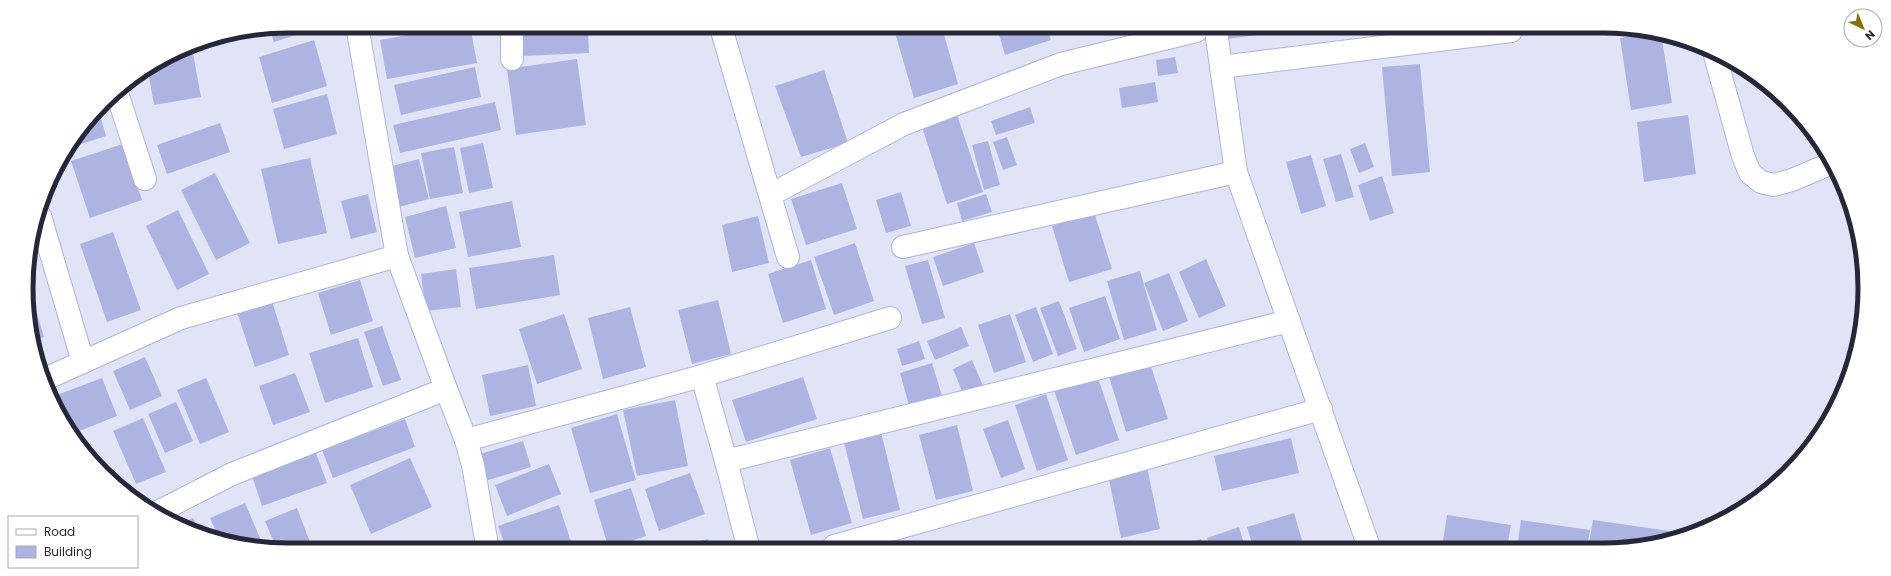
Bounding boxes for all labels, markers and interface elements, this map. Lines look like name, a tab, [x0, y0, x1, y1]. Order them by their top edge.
north arrow	[1843, 8, 1883, 48]
text: N	[1861, 27, 1878, 44]
legend	[8, 516, 138, 568]
text: Road	[44, 523, 75, 540]
text: Building	[44, 543, 92, 560]

